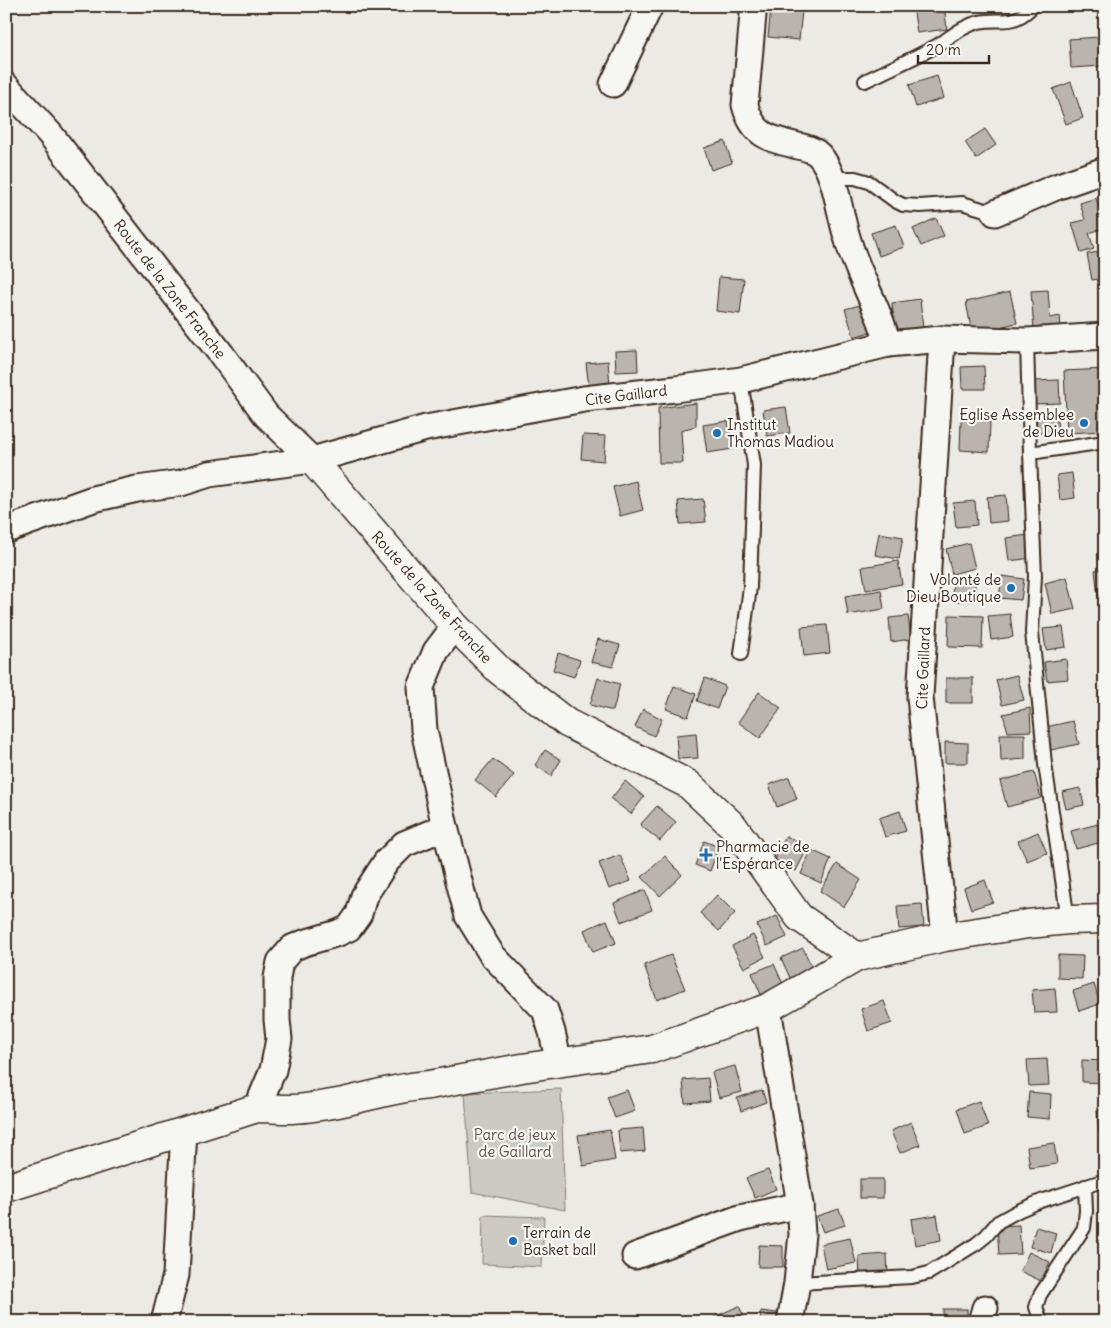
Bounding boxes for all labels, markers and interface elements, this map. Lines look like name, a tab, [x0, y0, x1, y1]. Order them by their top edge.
scale bar	[918, 32, 990, 64]
text: 20 m	[926, 40, 961, 59]
street label: Route de la Zone Franche	[110, 216, 230, 362]
street label: Cite Gaillard	[584, 381, 668, 409]
place label: Eglise Assemblee de Dieu	[960, 405, 1074, 441]
place label: Institut Thomas Madiou	[727, 415, 834, 451]
marker: Eglise Assemblee de Dieu	[1078, 417, 1090, 429]
marker: Institut Thomas Madiou	[711, 427, 723, 439]
street label: Route de la Zone Franche	[368, 527, 496, 667]
place label: Volonté de Dieu Boutique	[906, 570, 1001, 606]
marker: Volonté de Dieu Boutique	[1005, 582, 1017, 594]
street label: Cite Gaillard	[912, 626, 934, 710]
place label: Pharmacie de l'Espérance	[716, 837, 809, 873]
marker: Pharmacie de l'Espérance	[700, 849, 712, 861]
park label: Parc de jeux de Gaillard	[474, 1125, 557, 1161]
place label: Terrain de Basket ball	[523, 1223, 596, 1259]
marker: Terrain de Basket ball	[507, 1235, 519, 1247]

